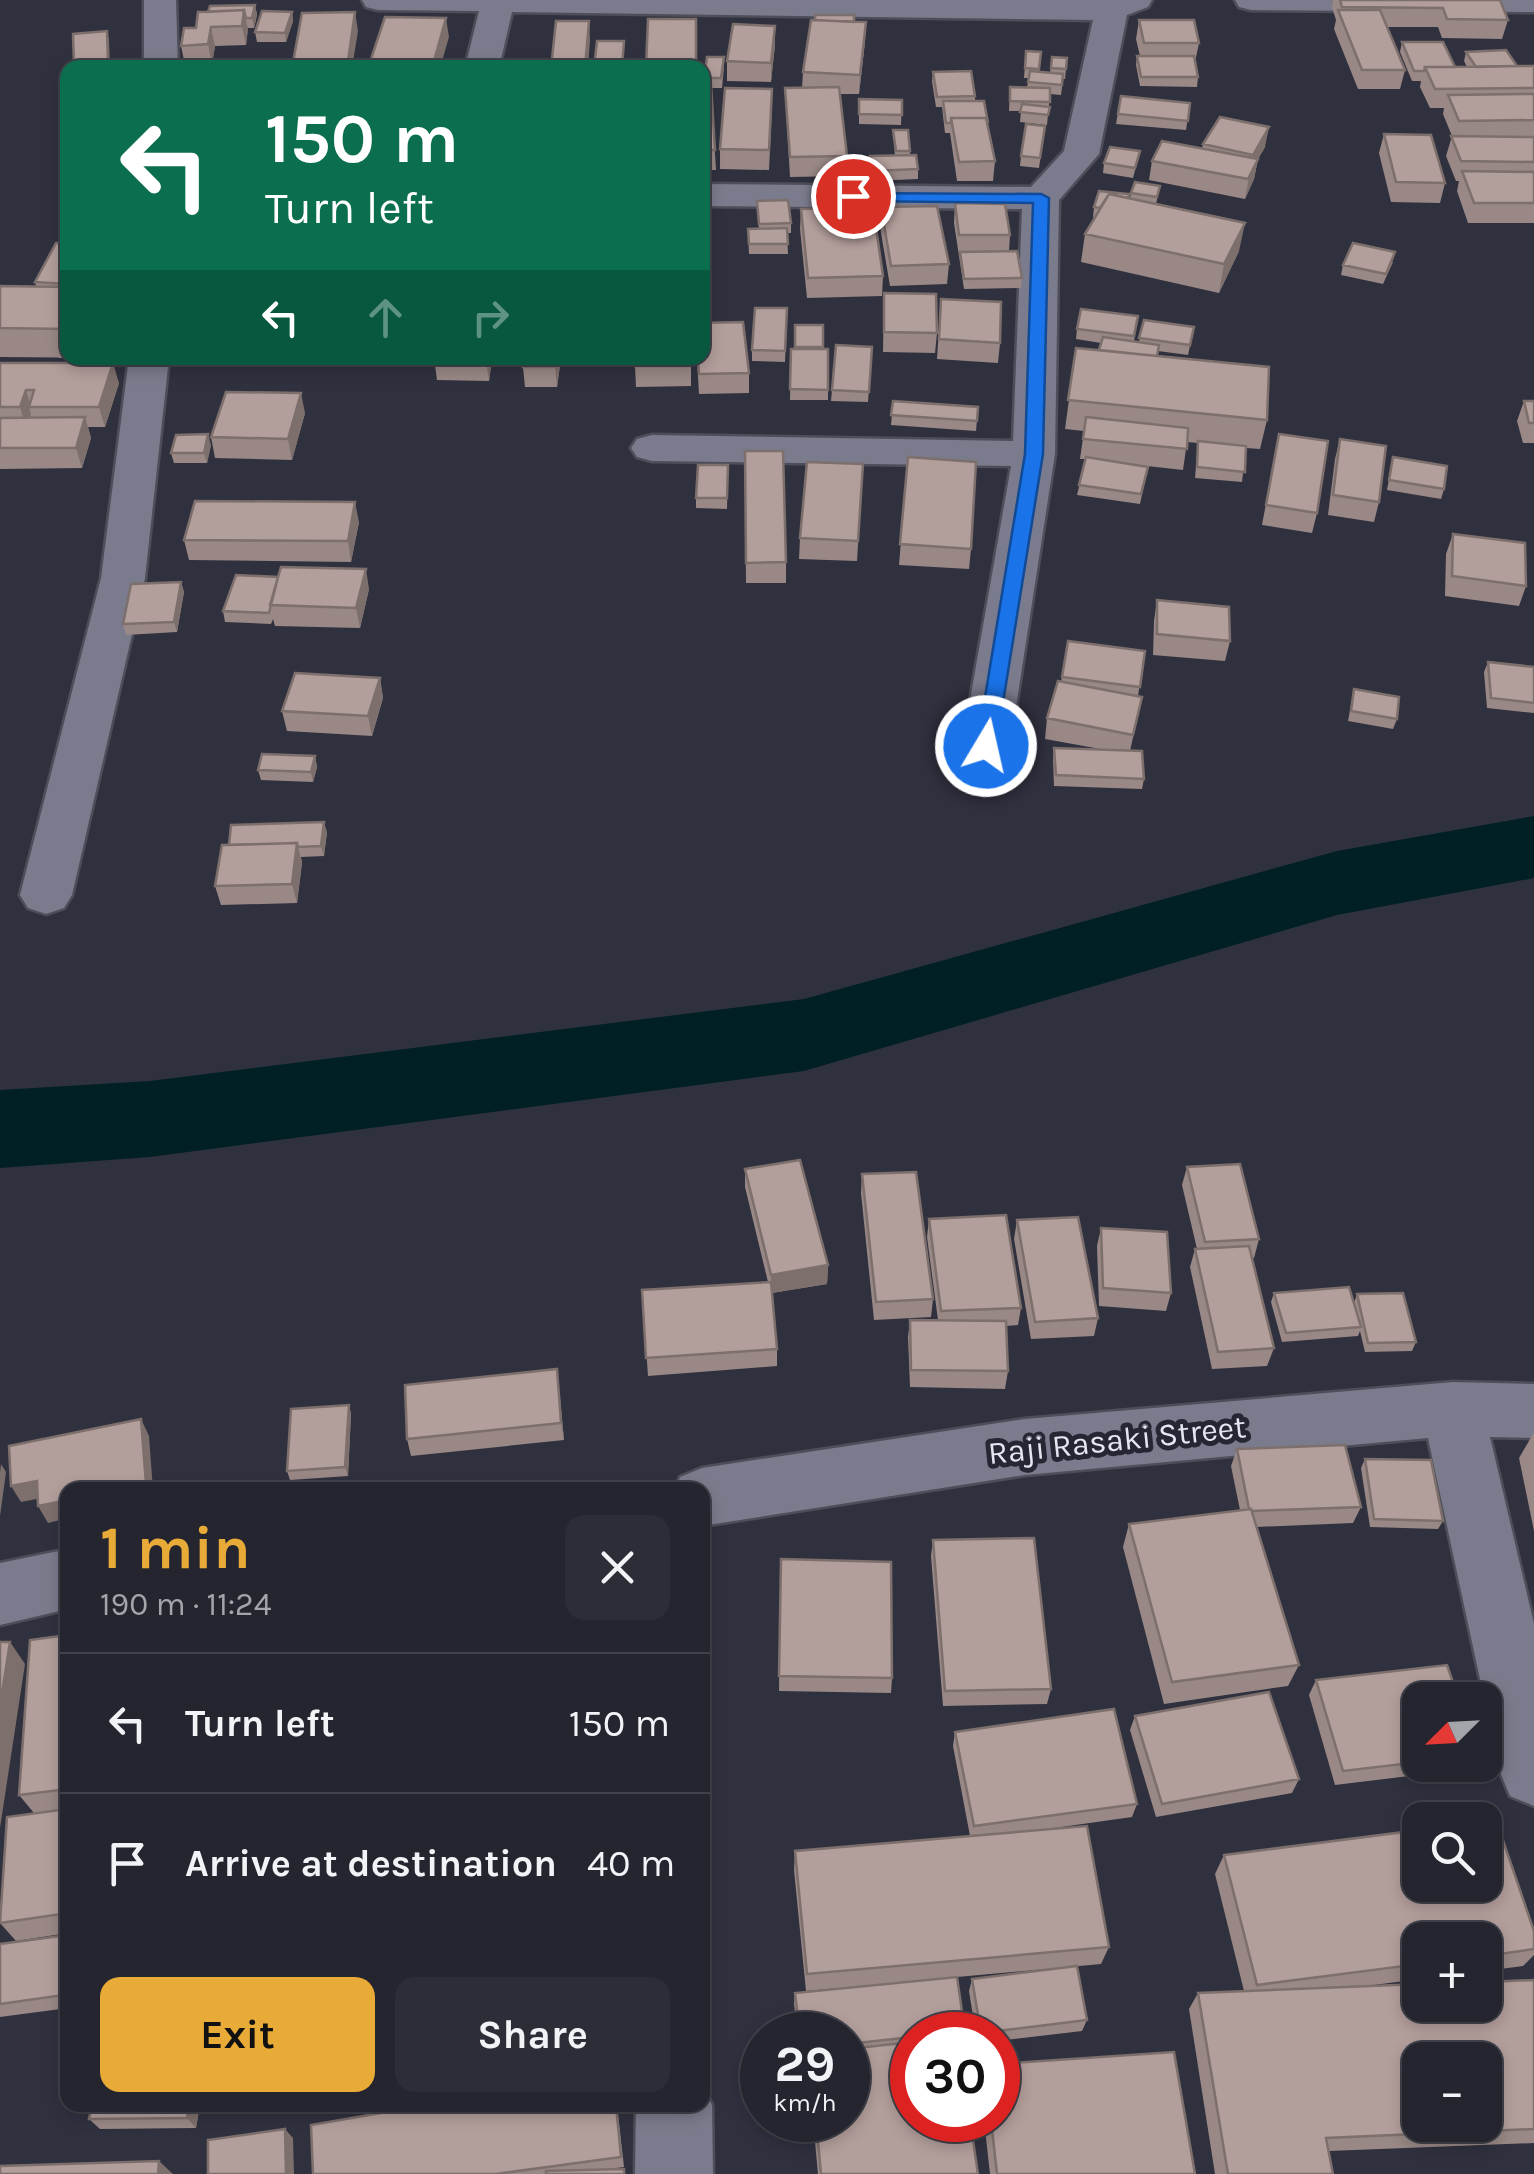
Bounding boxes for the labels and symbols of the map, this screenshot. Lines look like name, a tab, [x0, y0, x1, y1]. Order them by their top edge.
pin	[811, 154, 896, 239]
position arrow	[934, 694, 1038, 798]
street label: Raji Rasaki Street	[986, 1408, 1248, 1472]
north arrow	[1402, 1682, 1502, 1782]
speed limit sign: 30	[890, 2012, 1020, 2142]

